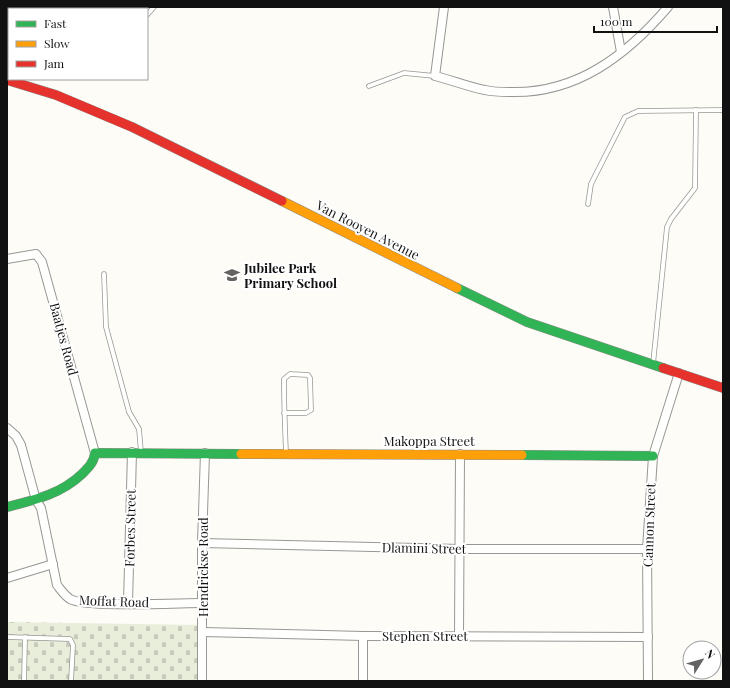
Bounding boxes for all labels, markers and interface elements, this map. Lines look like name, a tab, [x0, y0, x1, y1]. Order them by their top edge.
legend	[8, 8, 148, 80]
scale bar	[594, 8, 717, 34]
text: 100 m	[600, 13, 633, 29]
text: Fast	[44, 15, 67, 31]
text: Slow	[44, 35, 70, 51]
text: Jam	[43, 55, 65, 71]
street label: Van Rooyen Avenue	[313, 196, 423, 263]
place label: Jubilee Park Primary School	[243, 259, 337, 291]
school or university icon: Jubilee Park Primary School	[223, 266, 241, 284]
street label: Baatjes Road	[47, 301, 82, 378]
street label: Makoppa Street	[383, 432, 475, 449]
street label: Cannon Street	[639, 482, 658, 567]
street label: Forbes Street	[120, 489, 139, 567]
street label: Hendrickse Road	[194, 517, 211, 617]
street label: Dlamini Street	[382, 538, 467, 557]
street label: Moffat Road	[79, 591, 150, 610]
street label: Stephen Street	[382, 627, 468, 644]
north arrow	[682, 640, 722, 680]
text: N	[702, 646, 719, 661]

